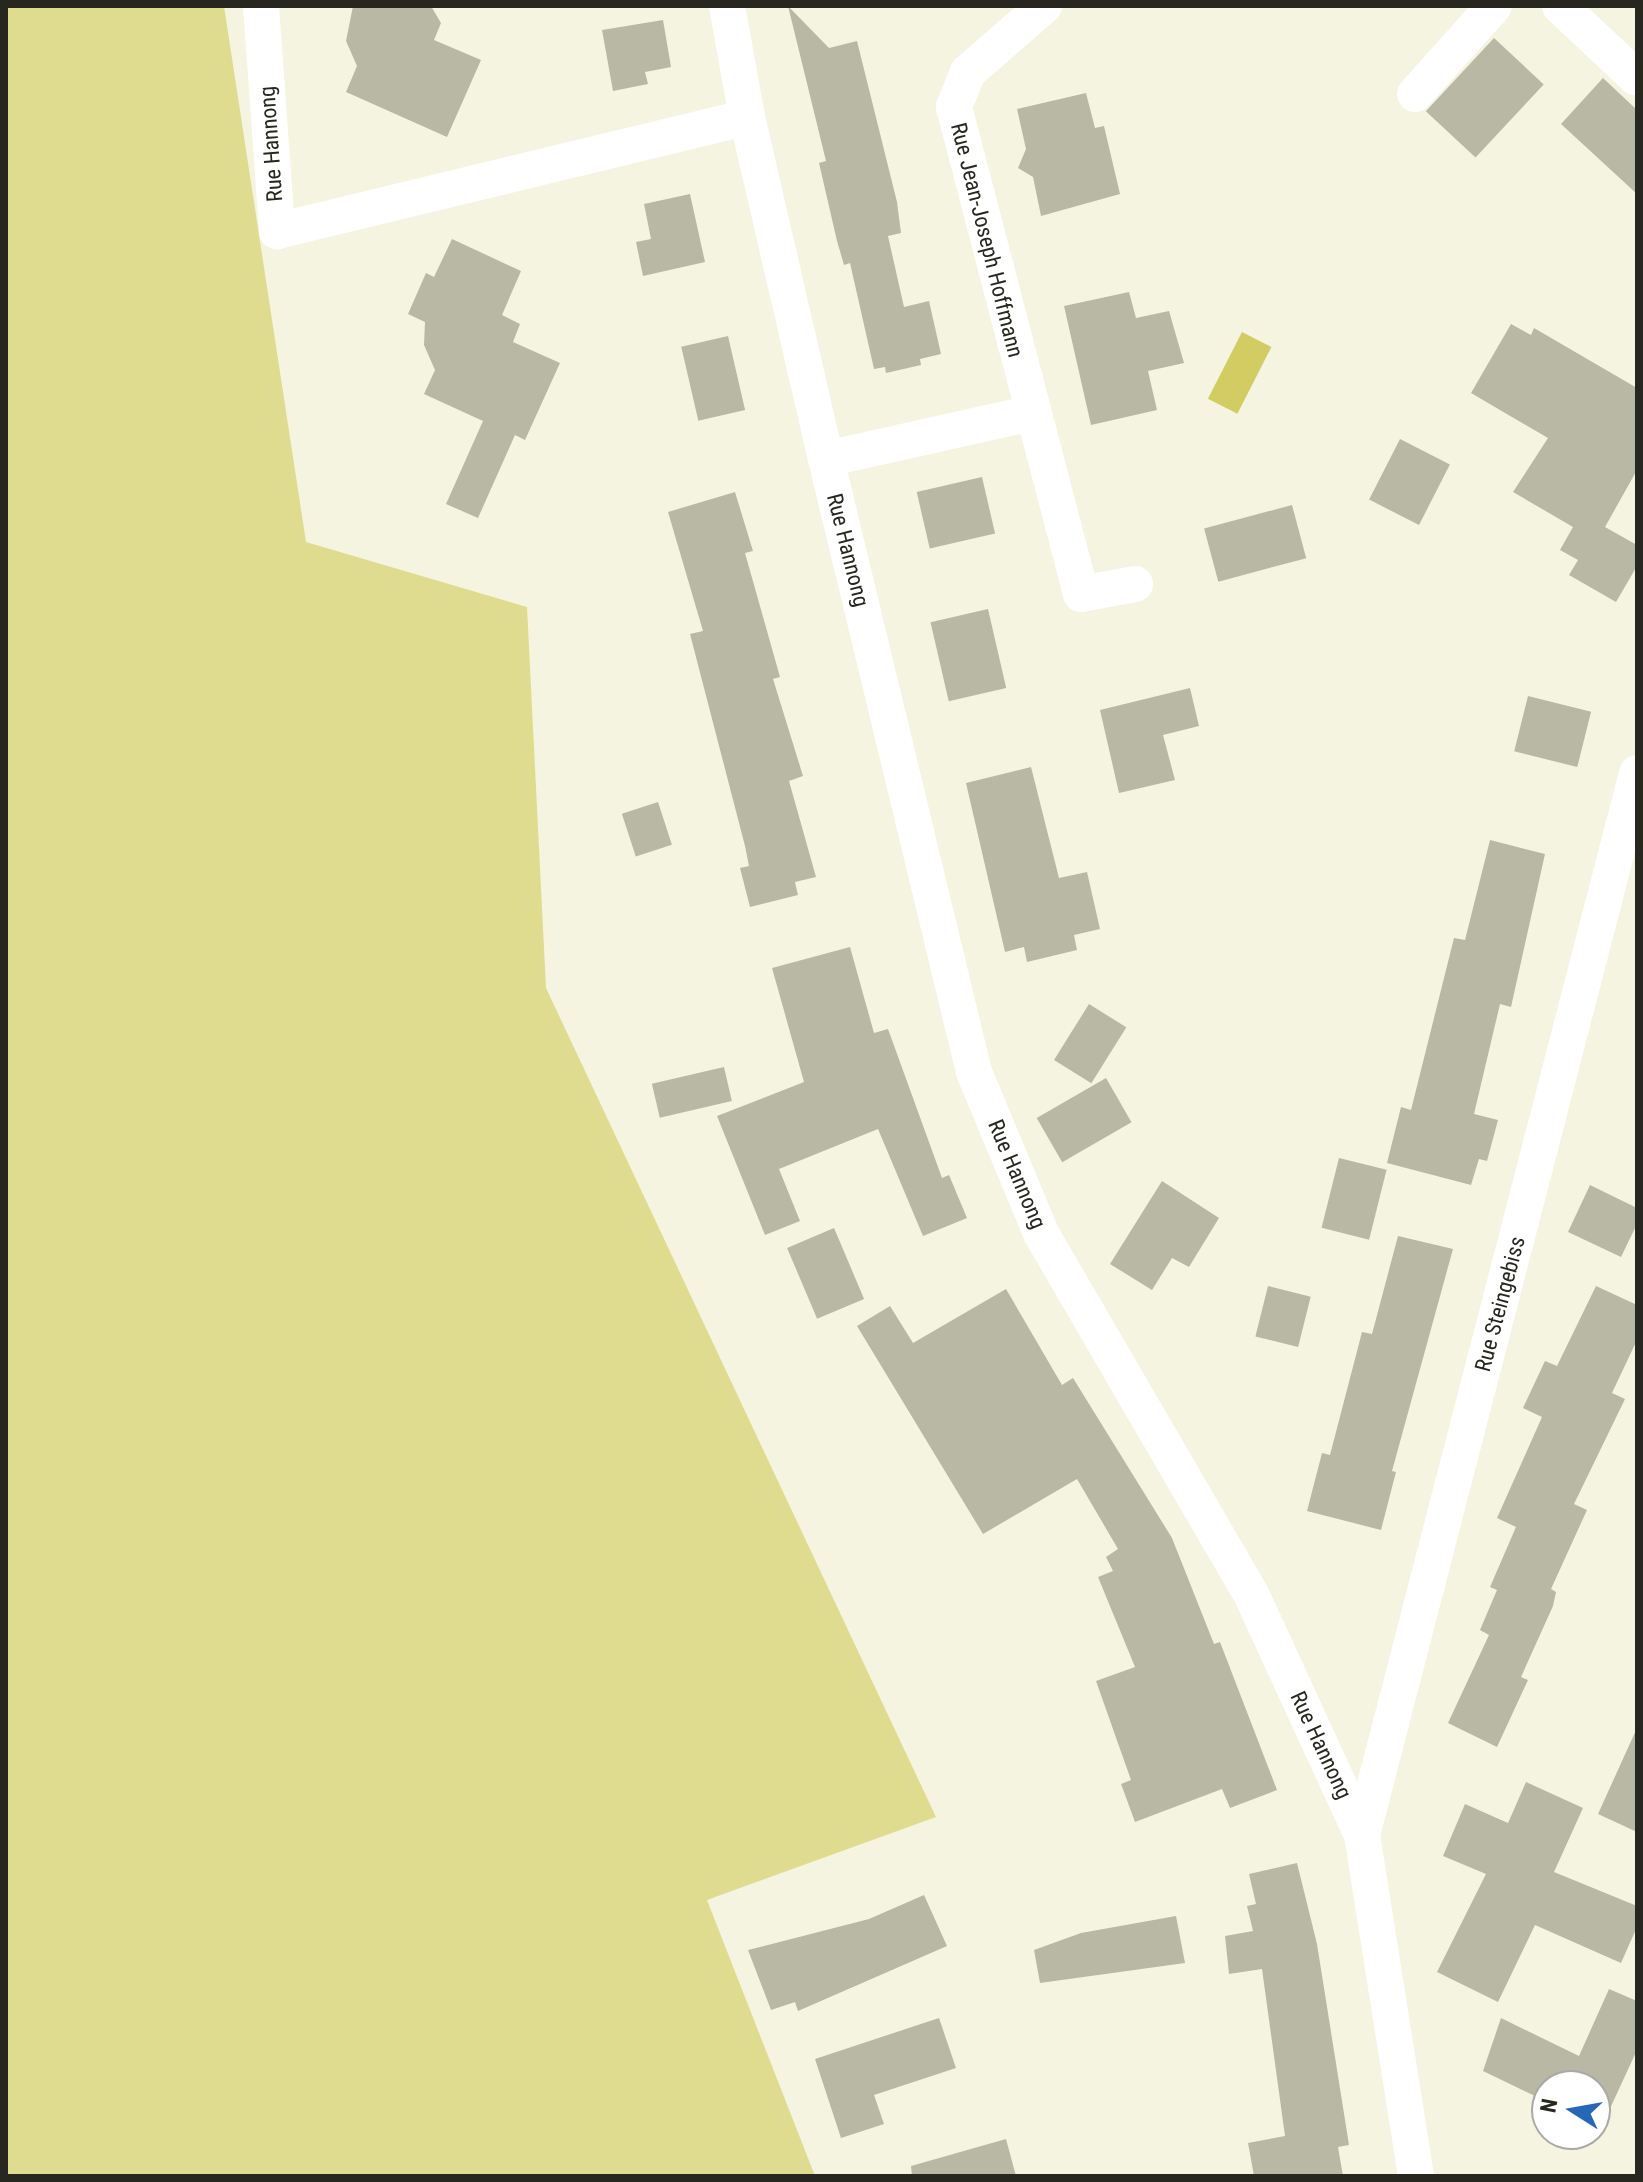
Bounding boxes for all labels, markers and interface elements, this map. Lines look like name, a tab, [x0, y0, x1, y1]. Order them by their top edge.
street label: Rue Hannong	[254, 85, 288, 203]
street label: Rue Jean-Joseph Hoffmann	[945, 120, 1029, 360]
street label: Rue Hannong	[821, 491, 875, 609]
street label: Rue Hannong	[982, 1116, 1052, 1232]
street label: Rue Steingebiss	[1469, 1234, 1531, 1374]
street label: Rue Hannong	[1285, 1687, 1357, 1803]
north arrow	[1531, 2070, 1611, 2150]
text: N	[1535, 2097, 1562, 2115]

